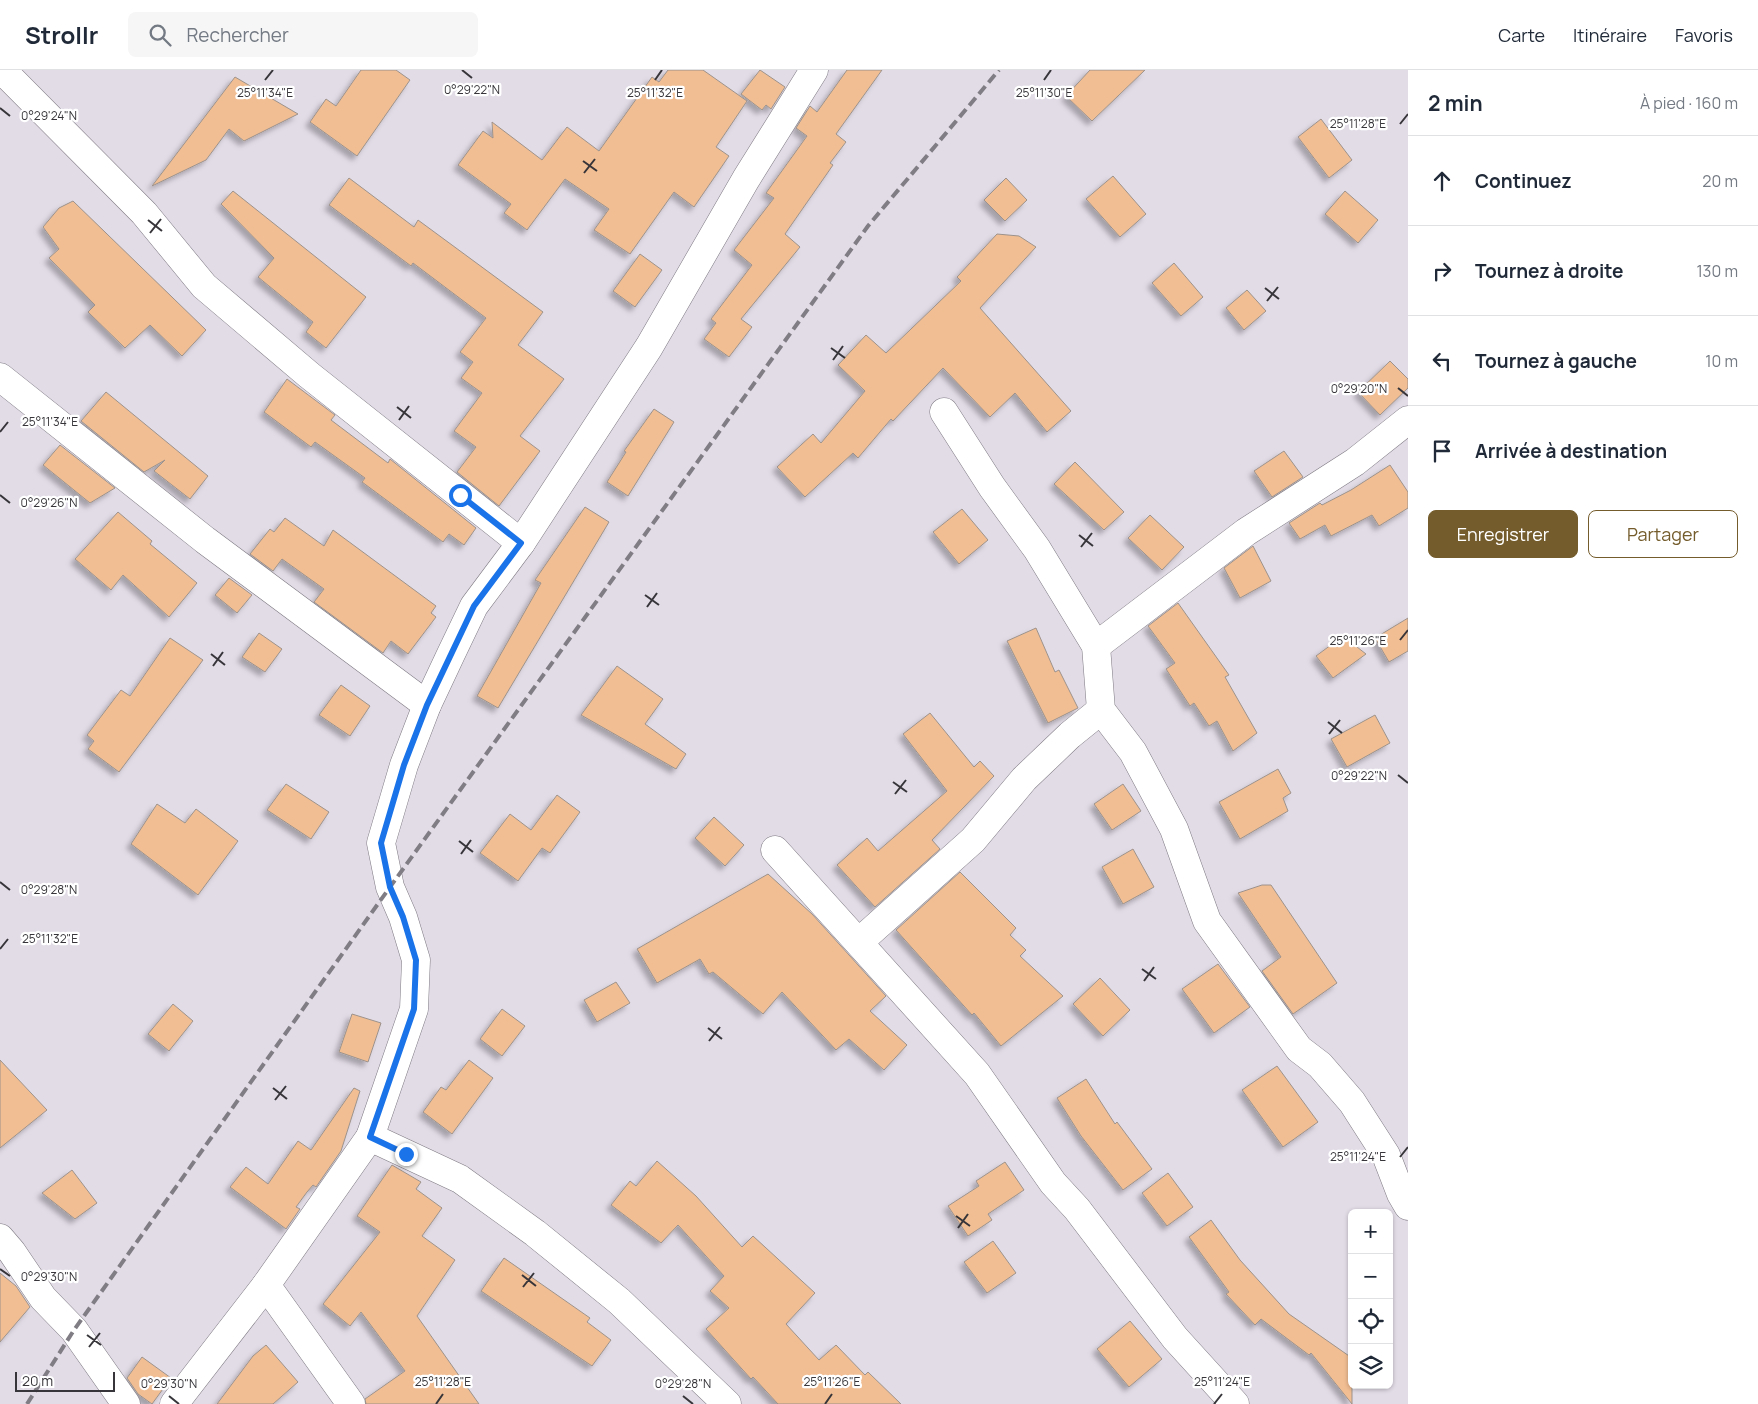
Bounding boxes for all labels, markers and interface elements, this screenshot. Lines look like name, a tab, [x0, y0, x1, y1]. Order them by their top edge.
search box	[128, 12, 478, 57]
text: Strollr	[25, 18, 98, 51]
icon: search	[146, 21, 174, 49]
text: Rechercher	[186, 22, 289, 48]
text: Carte	[1498, 23, 1545, 47]
text: Itinéraire	[1573, 23, 1647, 47]
text: Favoris	[1675, 23, 1733, 47]
text: 0°29'22"N	[444, 81, 500, 98]
text: 25°11'34"E	[237, 84, 293, 101]
text: 25°11'32"E	[627, 84, 683, 101]
text: 25°11'30"E	[1016, 84, 1072, 101]
text: 2 min	[1428, 89, 1483, 117]
text: À pied · 160 m	[1640, 92, 1738, 114]
text: 0°29'24"N	[21, 107, 77, 124]
text: 25°11'28"E	[1330, 115, 1386, 132]
icon: ahead	[1428, 167, 1456, 195]
text: Continuez	[1475, 168, 1572, 194]
text: 20 m	[1702, 170, 1738, 192]
icon: right	[1428, 257, 1456, 285]
text: Tournez à droite	[1475, 258, 1623, 284]
text: 130 m	[1696, 260, 1738, 282]
icon: left	[1428, 347, 1456, 375]
text: Tournez à gauche	[1475, 348, 1637, 374]
text: 10 m	[1705, 350, 1738, 372]
text: 0°29'20"N	[1331, 380, 1387, 397]
text: 25°11'34"E	[22, 413, 78, 430]
icon: arrive	[1428, 437, 1456, 465]
text: Arrivée à destination	[1475, 438, 1667, 464]
route start	[449, 484, 472, 507]
text: 0°29'26"N	[21, 494, 77, 511]
button: Enregistrer	[1428, 510, 1578, 558]
button: Partager	[1588, 510, 1738, 558]
text: 25°11'26"E	[1330, 632, 1387, 649]
text: 0°29'22"N	[1331, 767, 1387, 784]
text: 0°29'28"N	[21, 881, 77, 898]
text: 25°11'32"E	[22, 930, 78, 947]
route end	[395, 1143, 418, 1166]
text: 25°11'24"E	[1330, 1148, 1386, 1165]
map controls	[1348, 1209, 1393, 1389]
button: +	[1348, 1209, 1393, 1254]
button: −	[1348, 1254, 1393, 1299]
text: 0°29'30"N	[21, 1268, 77, 1285]
button: locate	[1348, 1299, 1393, 1344]
button: layers	[1348, 1344, 1393, 1389]
scale bar	[15, 1369, 115, 1392]
text: 20 m	[22, 1371, 53, 1390]
text: 25°11'28"E	[415, 1373, 471, 1390]
text: 25°11'26"E	[804, 1373, 861, 1390]
text: 25°11'24"E	[1194, 1373, 1250, 1390]
text: 0°29'30"N	[141, 1375, 197, 1392]
text: 0°29'28"N	[655, 1375, 711, 1392]

